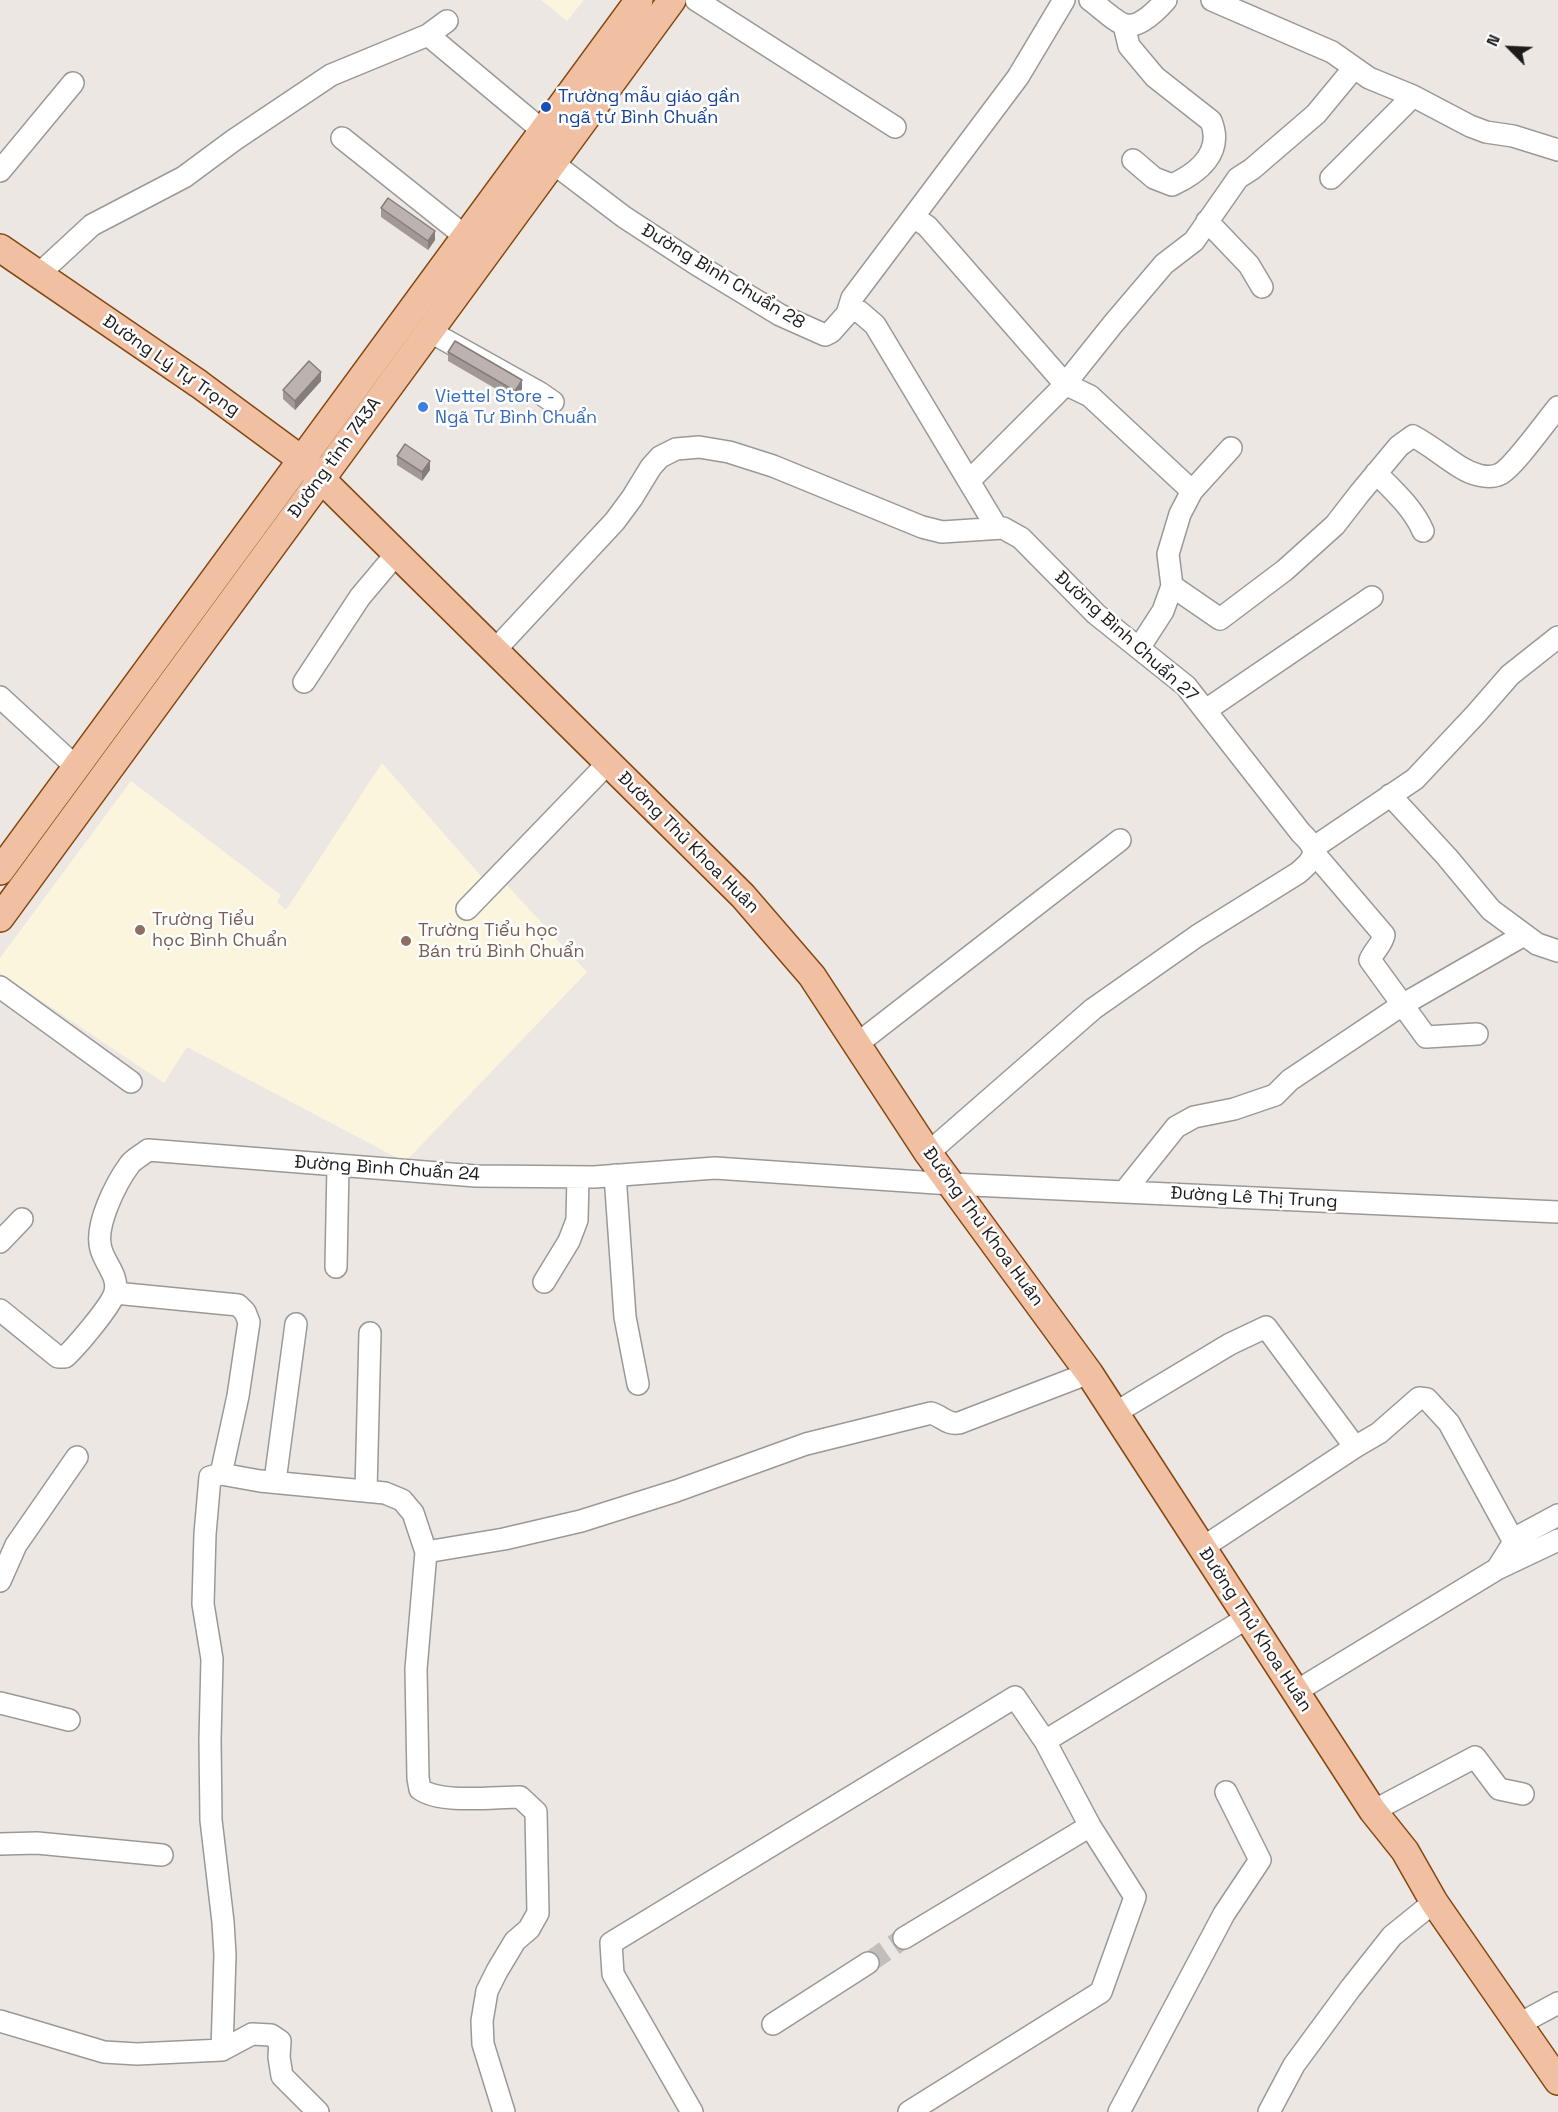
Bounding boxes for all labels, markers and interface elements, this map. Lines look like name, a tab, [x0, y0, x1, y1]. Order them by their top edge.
north arrow	[1480, 18, 1540, 78]
text: N	[1481, 31, 1505, 50]
place label: Trường mẫu giáo gần ngã tư Bình Chuẩn	[558, 86, 740, 128]
marker: Trường mẫu giáo gần ngã tư Bình Chuẩn	[539, 100, 553, 114]
street label: Đường Bình Chuẩn 28	[638, 220, 808, 334]
street label: Đường Lý Tự Trọng	[98, 311, 244, 421]
place label: Viettel Store - Ngã Tư Bình Chuẩn	[435, 386, 597, 428]
street label: Đường tỉnh 743A	[284, 393, 386, 523]
marker: Viettel Store - Ngã Tư Bình Chuẩn	[416, 400, 430, 414]
street label: Đường Bình Chuẩn 27	[1050, 567, 1202, 707]
street label: Đường Thủ Khoa Huân	[613, 768, 763, 918]
place label: Trường Tiểu học Bình Chuẩn	[152, 909, 287, 952]
place label: Trường Tiểu học Bán trú Bình Chuẩn	[418, 920, 584, 962]
marker: Trường Tiểu học Bình Chuẩn	[133, 923, 147, 937]
marker: Trường Tiểu học Bán trú Bình Chuẩn	[399, 934, 413, 948]
street label: Đường Thủ Khoa Huân	[918, 1143, 1048, 1311]
street label: Đường Bình Chuẩn 24	[293, 1152, 481, 1186]
street label: Đường Lê Thị Trung	[1170, 1183, 1338, 1213]
street label: Đường Thủ Khoa Huân	[1194, 1544, 1316, 1716]

